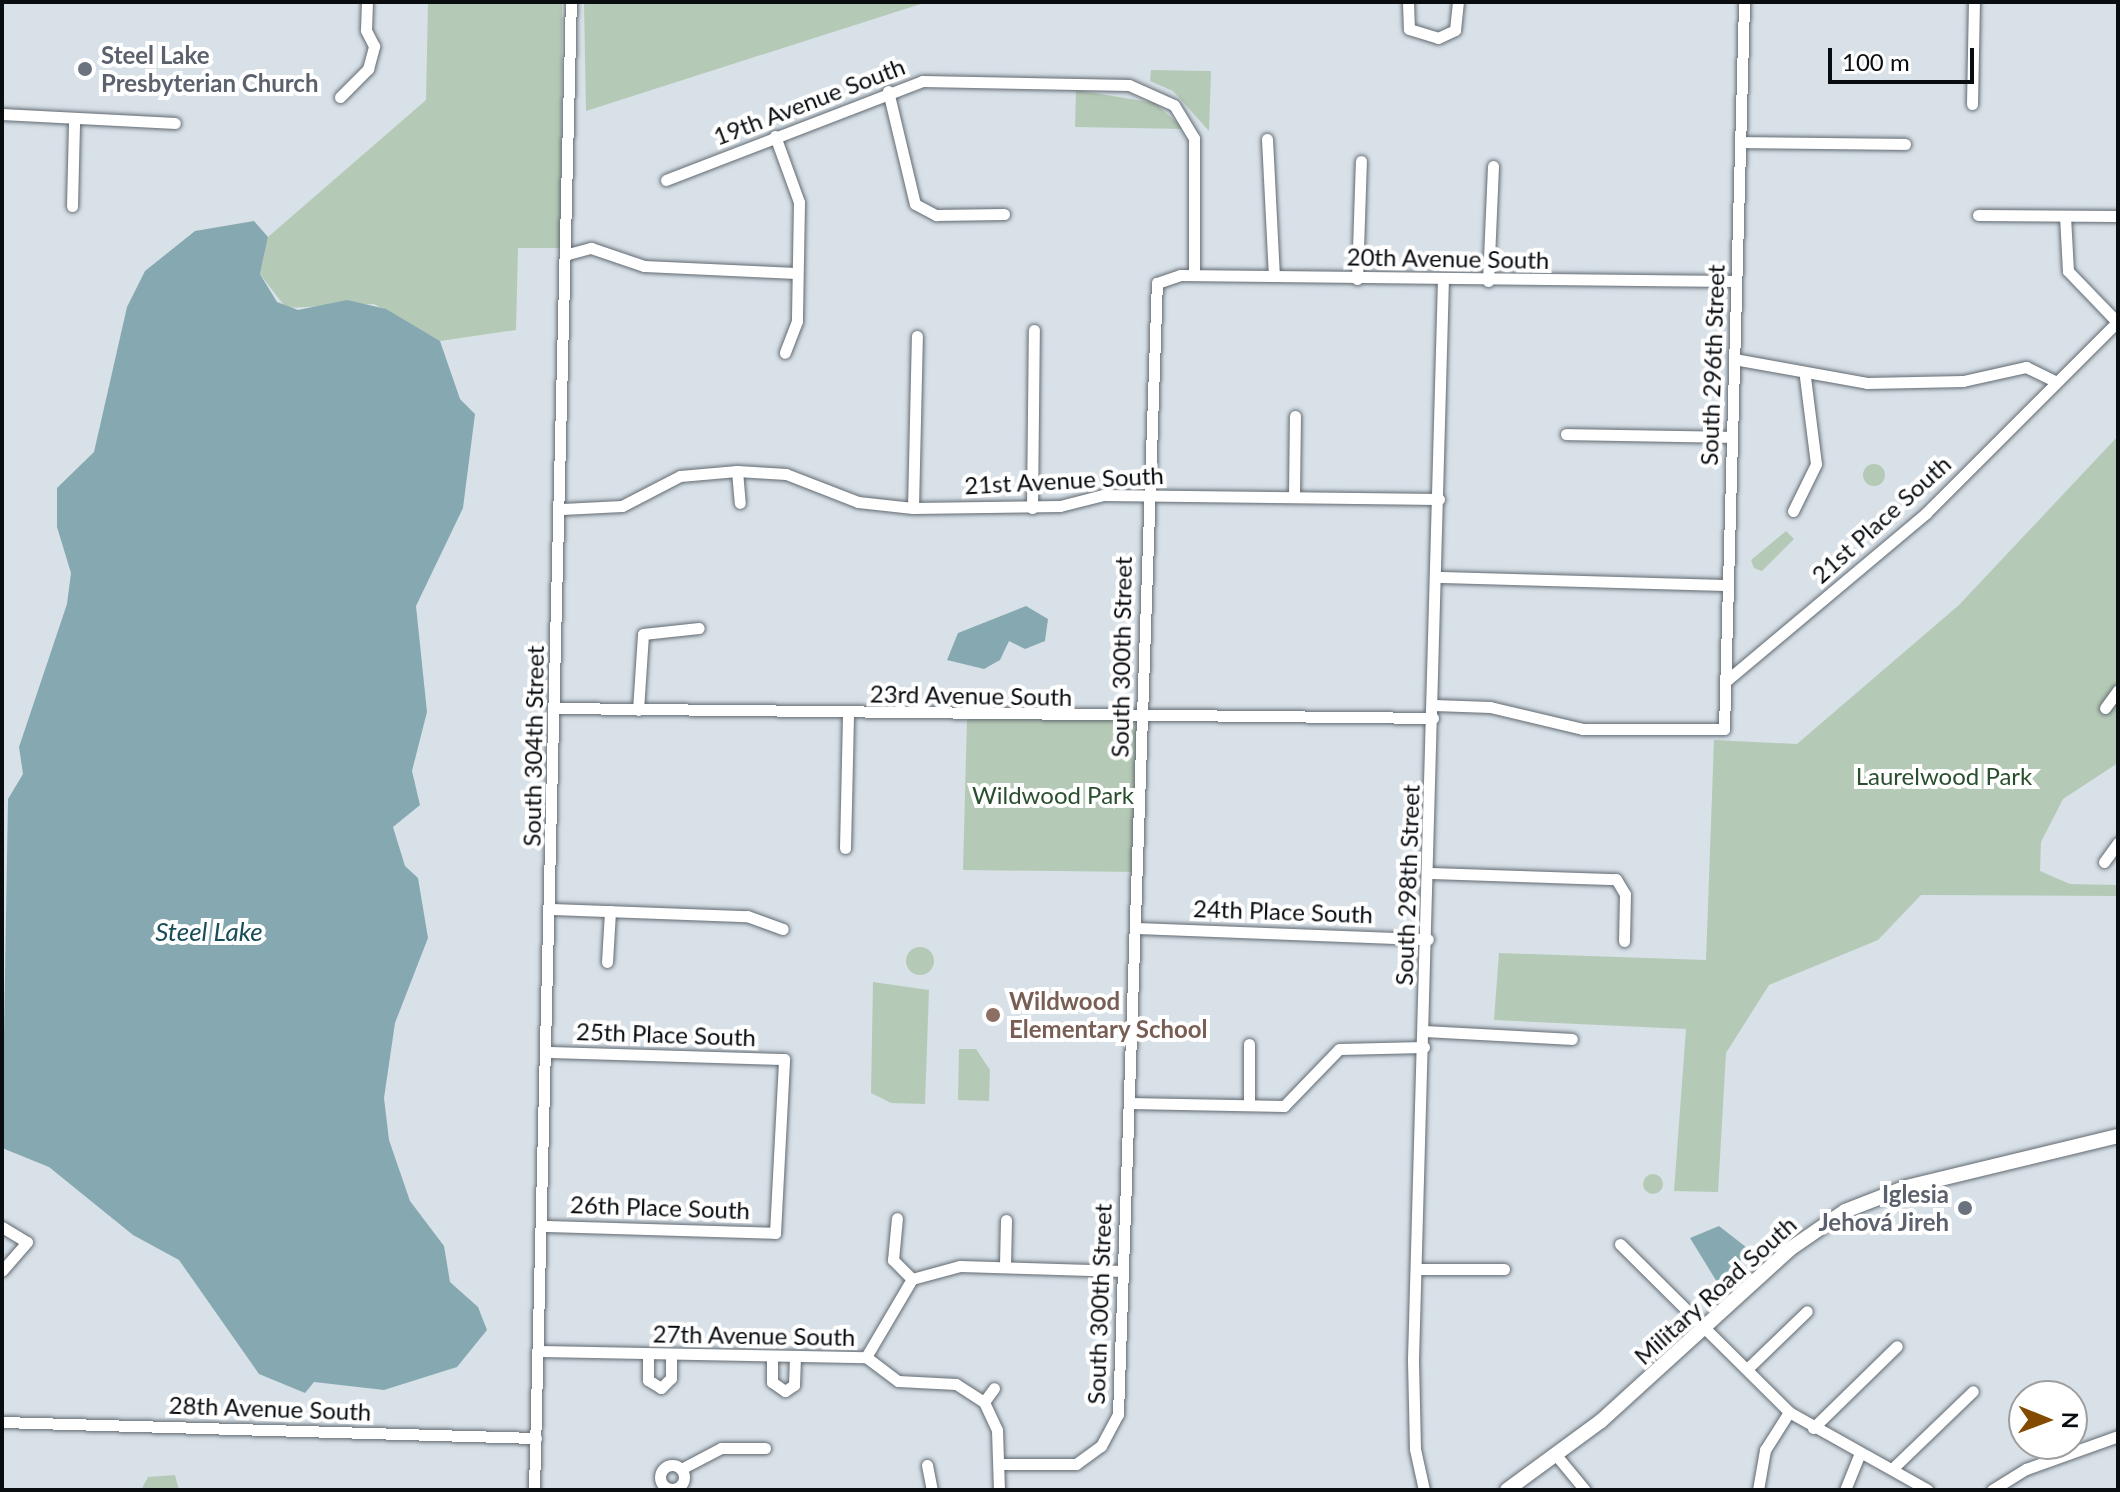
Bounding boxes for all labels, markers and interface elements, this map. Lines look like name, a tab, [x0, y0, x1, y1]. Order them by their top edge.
scale bar	[1832, 32, 1978, 82]
place label: Steel Lake Presbyterian Church	[101, 41, 318, 97]
text: 100 m	[1842, 47, 1910, 76]
street label: 19th Avenue South	[709, 51, 909, 151]
marker: Steel Lake Presbyterian Church	[76, 60, 94, 78]
street label: 20th Avenue South	[1346, 242, 1550, 274]
street label: South 296th Street	[1694, 264, 1730, 466]
street label: 21st Place South	[1806, 449, 1956, 589]
street label: 21st Avenue South	[963, 460, 1165, 500]
street label: South 300th Street	[1105, 556, 1137, 758]
street label: South 304th Street	[517, 645, 549, 847]
street label: 23rd Avenue South	[869, 679, 1073, 711]
park label: Laurelwood Park	[1856, 762, 2032, 790]
park label: Wildwood Park	[972, 781, 1134, 809]
street label: South 298th Street	[1389, 784, 1425, 986]
street label: 24th Place South	[1193, 893, 1373, 929]
water label: Steel Lake	[155, 916, 263, 948]
place label: Wildwood Elementary School	[1009, 987, 1208, 1043]
marker: Wildwood Elementary School	[984, 1006, 1002, 1024]
street label: 25th Place South	[576, 1016, 756, 1052]
place label: Iglesia Jehová Jireh	[1818, 1180, 1949, 1236]
street label: 26th Place South	[570, 1189, 750, 1225]
marker: Iglesia Jehová Jireh	[1956, 1199, 1974, 1217]
street label: South 300th Street	[1081, 1203, 1117, 1405]
street label: Military Road South	[1628, 1210, 1802, 1370]
street label: 27th Avenue South	[652, 1319, 856, 1351]
north arrow	[2008, 1380, 2088, 1460]
street label: 28th Avenue South	[168, 1390, 372, 1426]
text: N	[2057, 1412, 2084, 1429]

